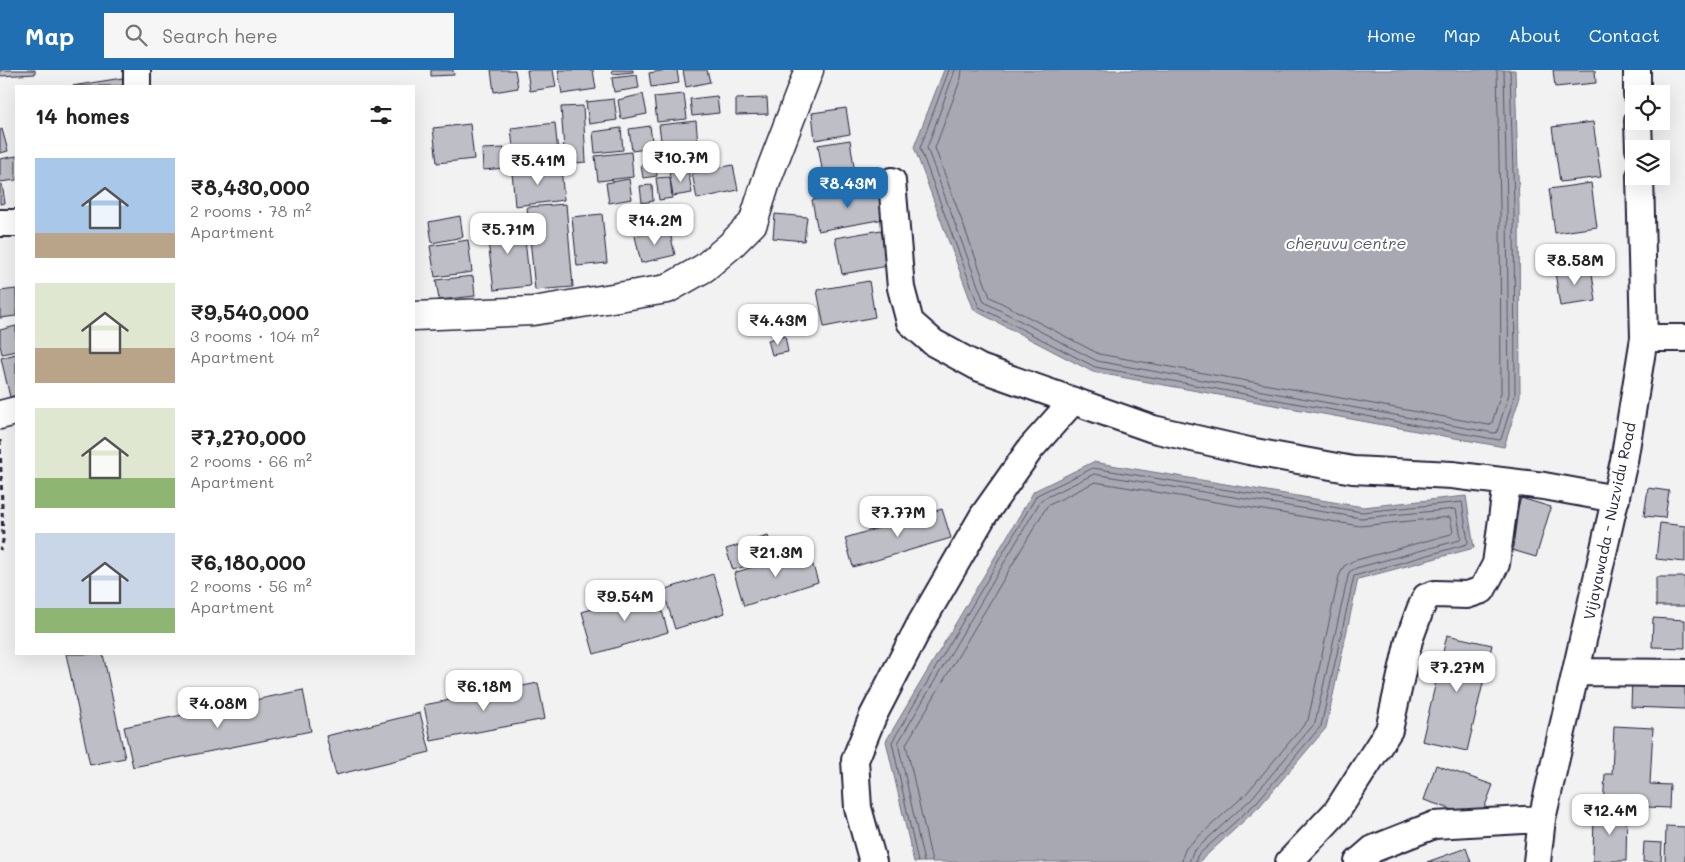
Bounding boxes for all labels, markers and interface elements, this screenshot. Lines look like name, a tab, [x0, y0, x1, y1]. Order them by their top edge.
search box	[104, 13, 454, 58]
text: Map	[25, 20, 74, 51]
icon: search	[122, 21, 150, 49]
text: Search here	[162, 23, 278, 48]
text: Home	[1367, 23, 1416, 47]
text: Map	[1444, 23, 1480, 47]
text: About	[1508, 23, 1561, 47]
text: Contact	[1589, 23, 1660, 47]
map controls	[1625, 85, 1670, 185]
button: locate	[1625, 85, 1670, 130]
icon: filters	[367, 101, 395, 129]
text: 14 homes	[35, 102, 130, 129]
pin: ₹10.7M	[640, 140, 722, 183]
button: layers	[1625, 140, 1670, 185]
pin: ₹5.41M	[497, 144, 579, 186]
text: ₹10.7M	[654, 146, 708, 167]
text: ₹5.41M	[510, 149, 566, 170]
pin: ₹8.43M	[807, 166, 889, 209]
text: ₹8.43M	[819, 172, 877, 193]
text: ₹8,430,000	[190, 173, 310, 200]
icon: home	[75, 178, 135, 238]
text: 2 rooms · 78 m²	[190, 200, 311, 221]
pin: ₹14.2M	[614, 204, 696, 246]
text: ₹14.2M	[628, 209, 682, 230]
pin: ₹5.71M	[467, 212, 549, 255]
text: ₹5.71M	[481, 218, 535, 239]
text: Apartment	[190, 221, 275, 242]
water label: cheruvu centre	[1286, 232, 1406, 253]
pin: ₹8.58M	[1534, 244, 1616, 286]
text: ₹8.58M	[1546, 249, 1604, 270]
text: ₹9,540,000	[190, 298, 309, 325]
icon: home	[75, 303, 135, 363]
pin: ₹4.43M	[737, 304, 819, 346]
text: ₹4.43M	[749, 309, 807, 330]
text: 3 rooms · 104 m²	[190, 325, 320, 346]
text: Apartment	[190, 346, 275, 367]
street label: Vijayawada - Nuzvidu Road	[1578, 420, 1640, 622]
text: ₹7,270,000	[190, 423, 306, 450]
icon: home	[75, 428, 135, 488]
text: 2 rooms · 66 m²	[190, 450, 312, 471]
text: Apartment	[190, 471, 275, 492]
pin: ₹7.77M	[857, 496, 939, 538]
text: ₹7.77M	[870, 501, 926, 522]
pin: ₹21.3M	[735, 536, 817, 578]
text: ₹21.3M	[749, 541, 803, 562]
text: ₹6,180,000	[190, 548, 306, 575]
icon: home	[75, 553, 135, 613]
text: 2 rooms · 56 m²	[190, 575, 312, 596]
pin: ₹9.54M	[584, 580, 666, 622]
text: ₹9.54M	[596, 585, 654, 606]
text: Apartment	[190, 596, 275, 617]
pin: ₹7.27M	[1416, 650, 1498, 693]
text: ₹7.27M	[1429, 656, 1485, 677]
pin: ₹6.18M	[443, 670, 525, 712]
text: ₹6.18M	[456, 675, 512, 696]
pin: ₹4.08M	[177, 686, 259, 729]
text: ₹4.08M	[189, 692, 247, 713]
pin: ₹12.4M	[1569, 794, 1651, 836]
text: ₹12.4M	[1583, 799, 1637, 820]

